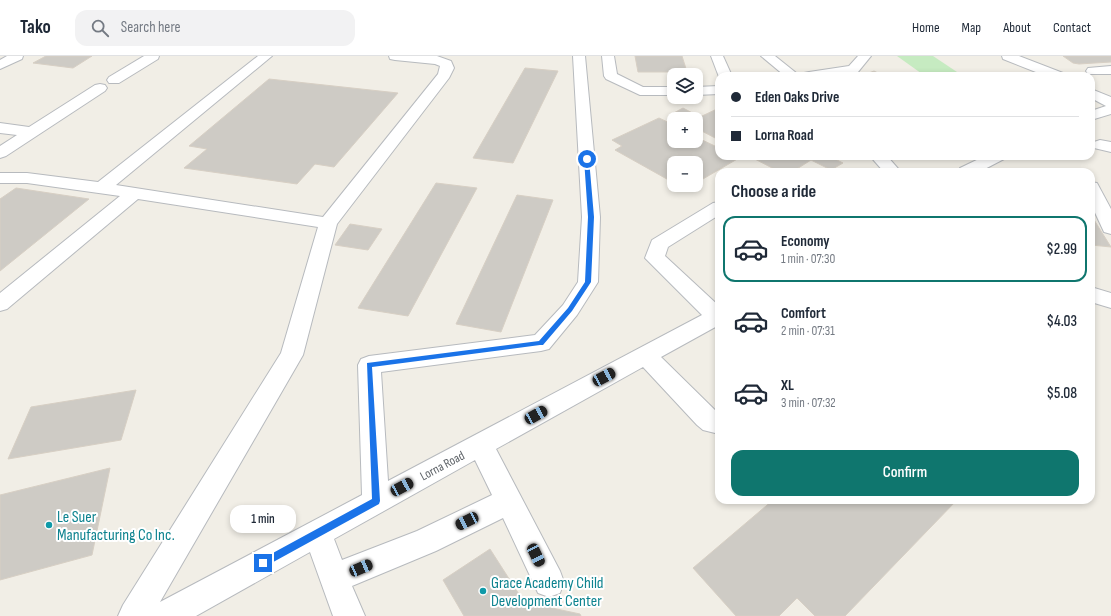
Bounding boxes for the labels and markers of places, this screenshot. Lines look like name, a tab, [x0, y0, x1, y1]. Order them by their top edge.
place label: Le Suer Manufacturing Co Inc.	[57, 508, 175, 545]
marker: Le Suer Manufacturing Co Inc.	[44, 520, 54, 530]
place label: Grace Academy Child Development Center	[491, 574, 604, 611]
marker: Grace Academy Child Development Center	[478, 586, 488, 596]

